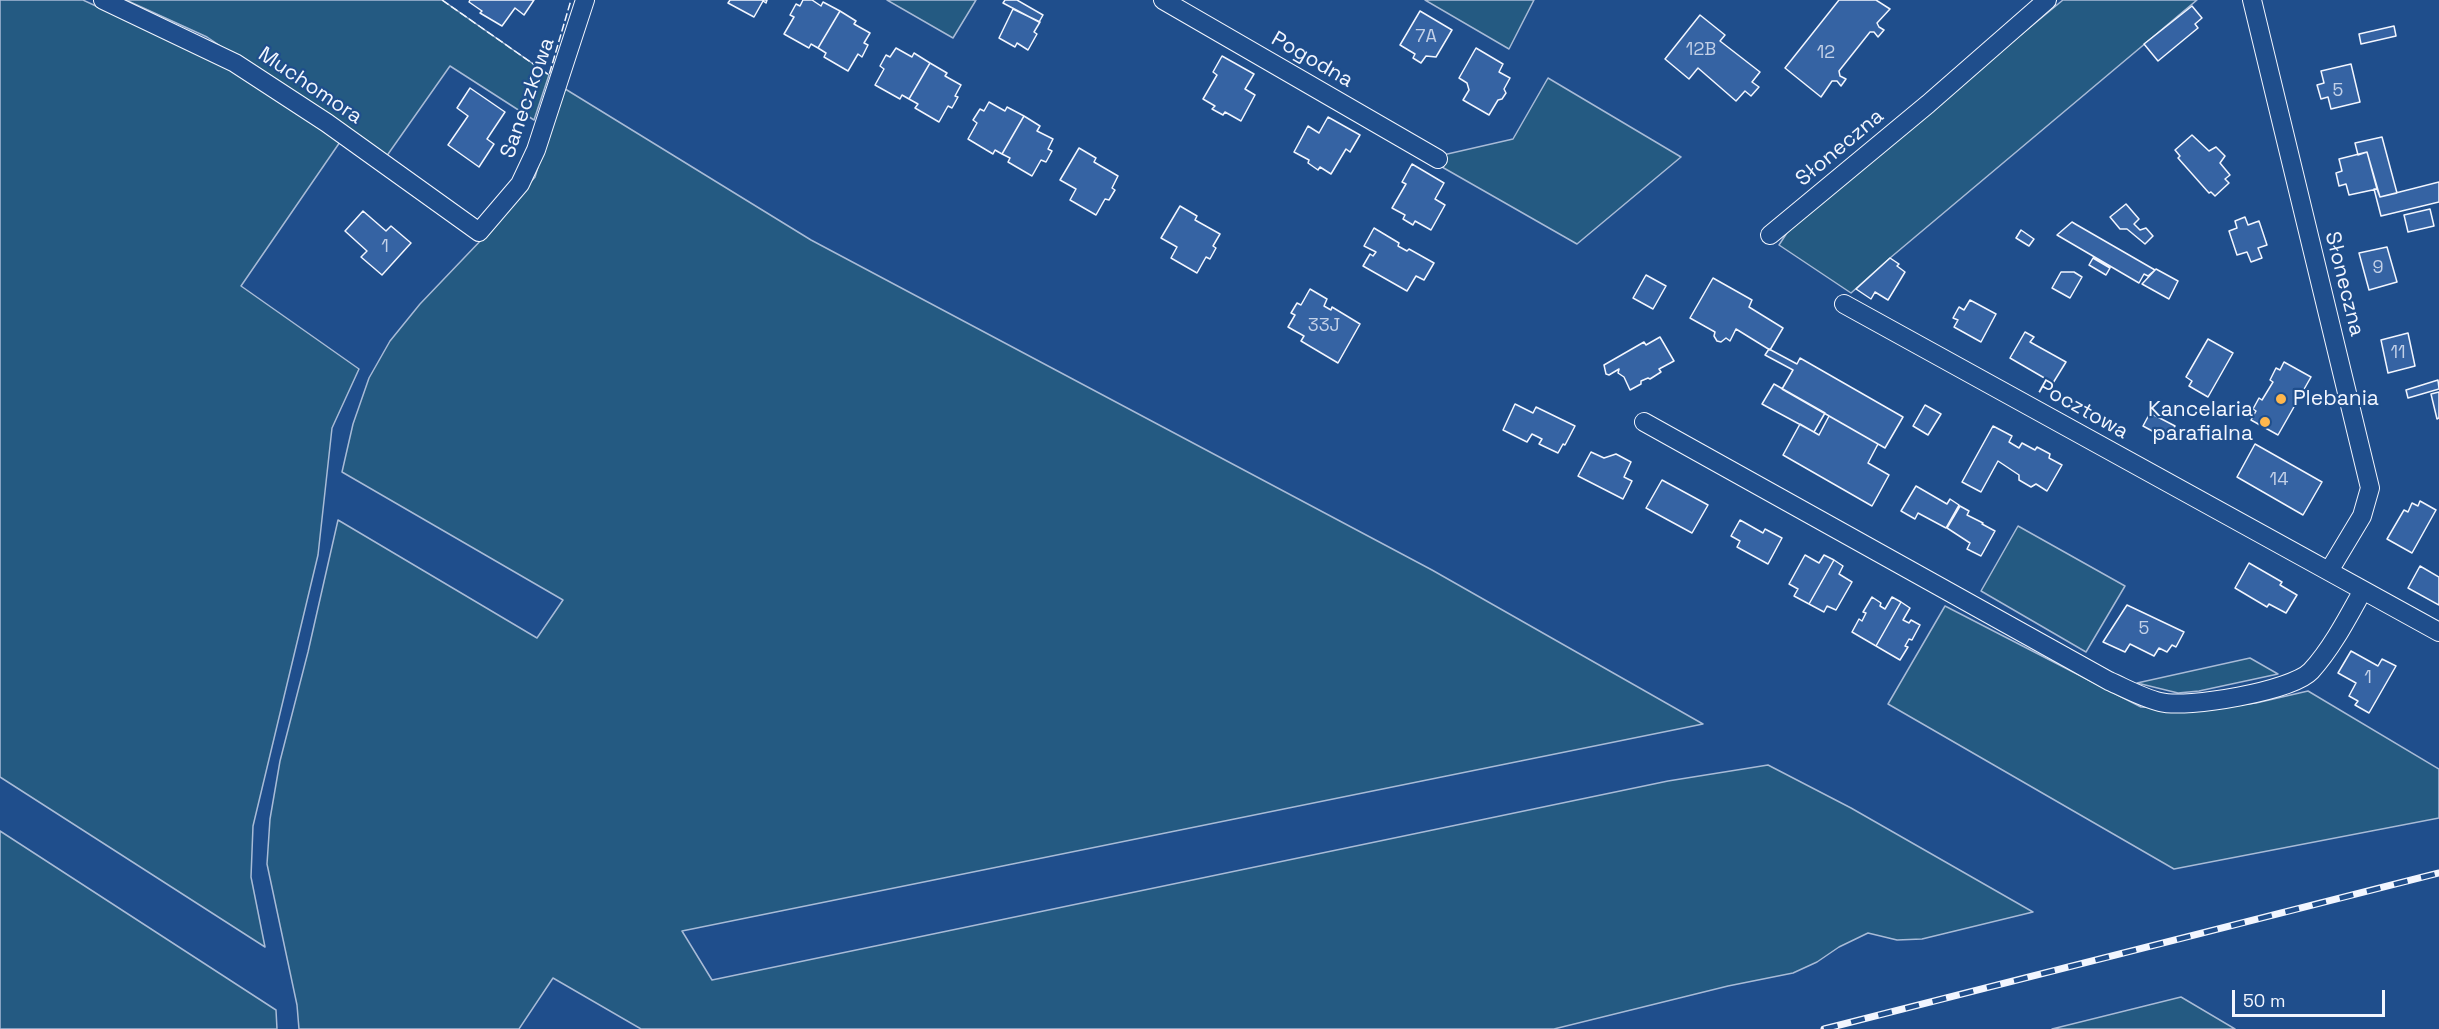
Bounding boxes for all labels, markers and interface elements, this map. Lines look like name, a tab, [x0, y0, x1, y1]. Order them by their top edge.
house number: 7A	[1415, 26, 1437, 48]
street label: Pogodna	[1267, 27, 1357, 93]
street label: Saneczkowa	[496, 35, 560, 161]
house number: 12B	[1686, 39, 1716, 61]
street label: Muchomora	[253, 42, 367, 130]
house number: 12	[1817, 42, 1835, 64]
house number: 5	[2333, 80, 2343, 102]
street label: Słoneczna	[1791, 104, 1889, 192]
street label: Słoneczna	[2319, 229, 2369, 339]
house number: 1	[381, 236, 389, 258]
house number: 9	[2372, 257, 2384, 279]
house number: 33J	[1308, 315, 1340, 337]
house number: 11	[2390, 342, 2406, 364]
street label: Pocztowa	[2034, 375, 2132, 445]
place label: Plebania	[2293, 386, 2379, 412]
marker: Plebania	[2274, 392, 2288, 406]
place label: Kancelaria parafialna	[2148, 397, 2253, 447]
marker: Kancelaria parafialna	[2258, 415, 2272, 429]
house number: 14	[2270, 469, 2288, 491]
house number: 5	[2139, 618, 2149, 640]
house number: 1	[2364, 667, 2372, 689]
scale bar	[2235, 978, 2388, 1016]
text: 50 m	[2243, 989, 2285, 1012]

